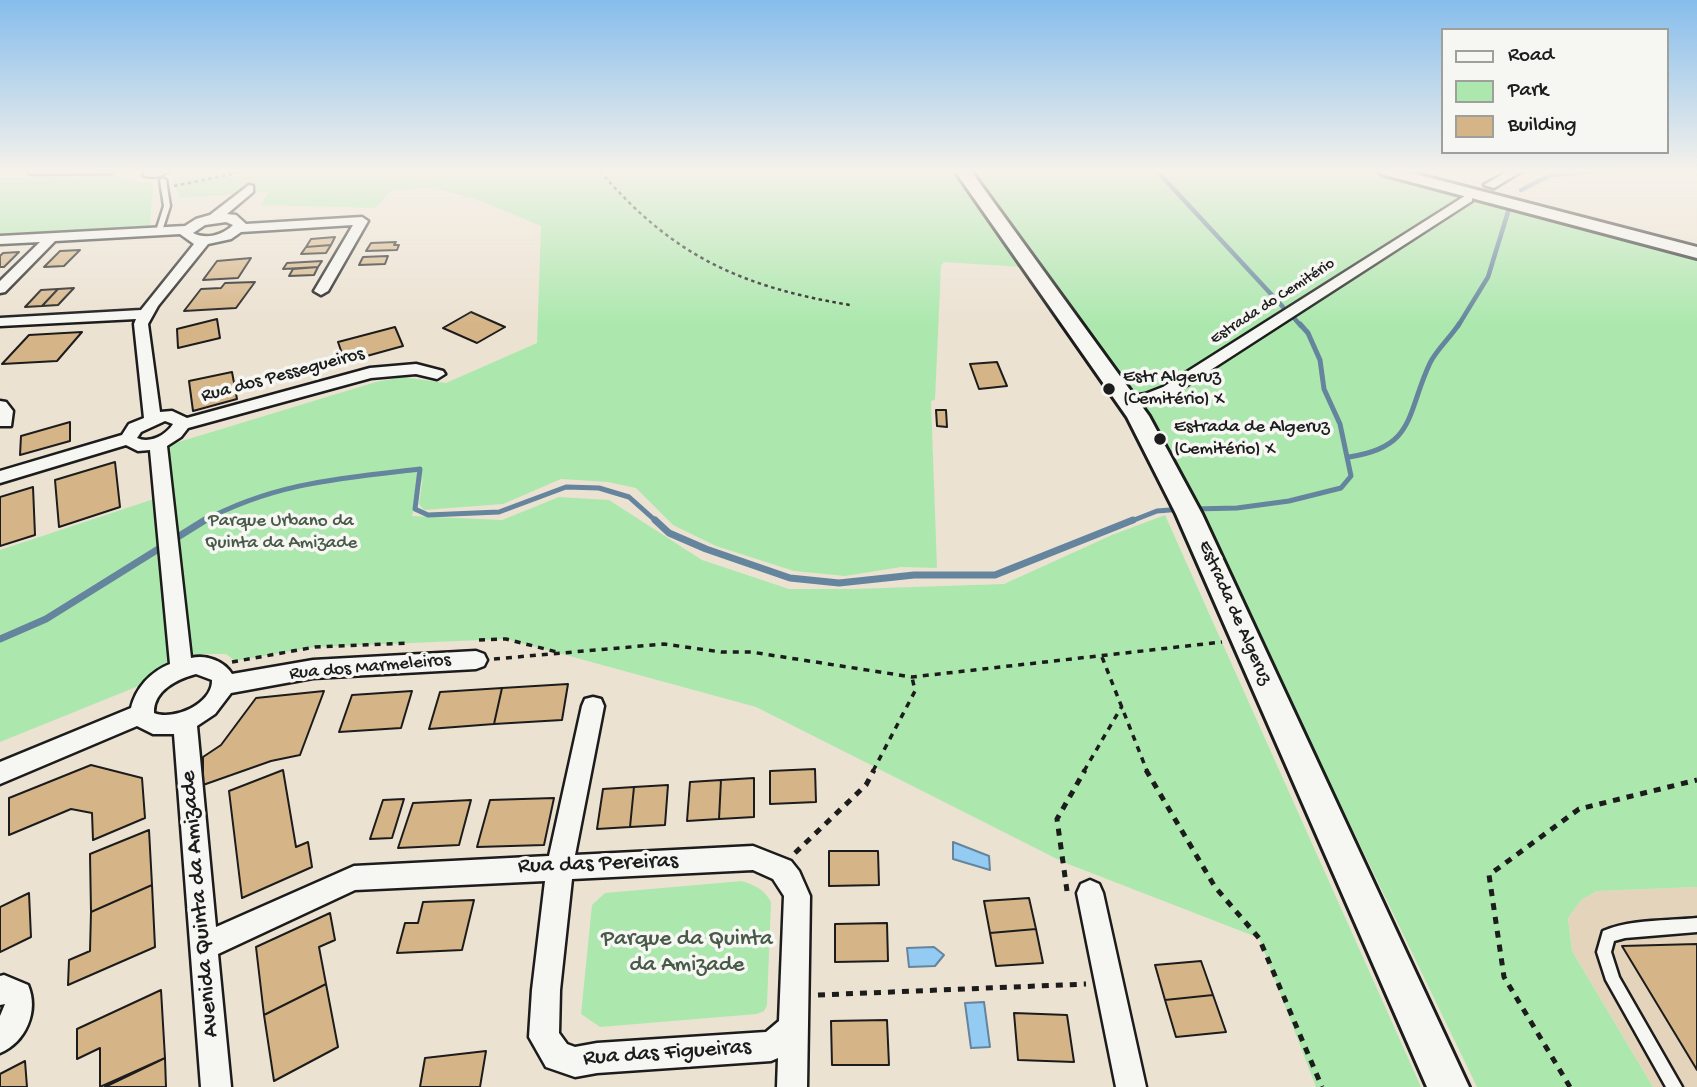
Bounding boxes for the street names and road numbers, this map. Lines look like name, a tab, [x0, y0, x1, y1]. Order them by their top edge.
street label: Estrada do Cemitério	[1207, 255, 1339, 349]
street label: Rua dos Pessegueiros	[199, 343, 367, 409]
street label: Estrada de Algeruz	[1192, 537, 1276, 689]
street label: Rua dos Marmeleiros	[288, 650, 452, 686]
street label: Avenida Quinta da Amizade	[176, 769, 226, 1039]
street label: Rua das Pereiras	[517, 848, 679, 882]
street label: Rua das Figueiras	[582, 1034, 752, 1074]

